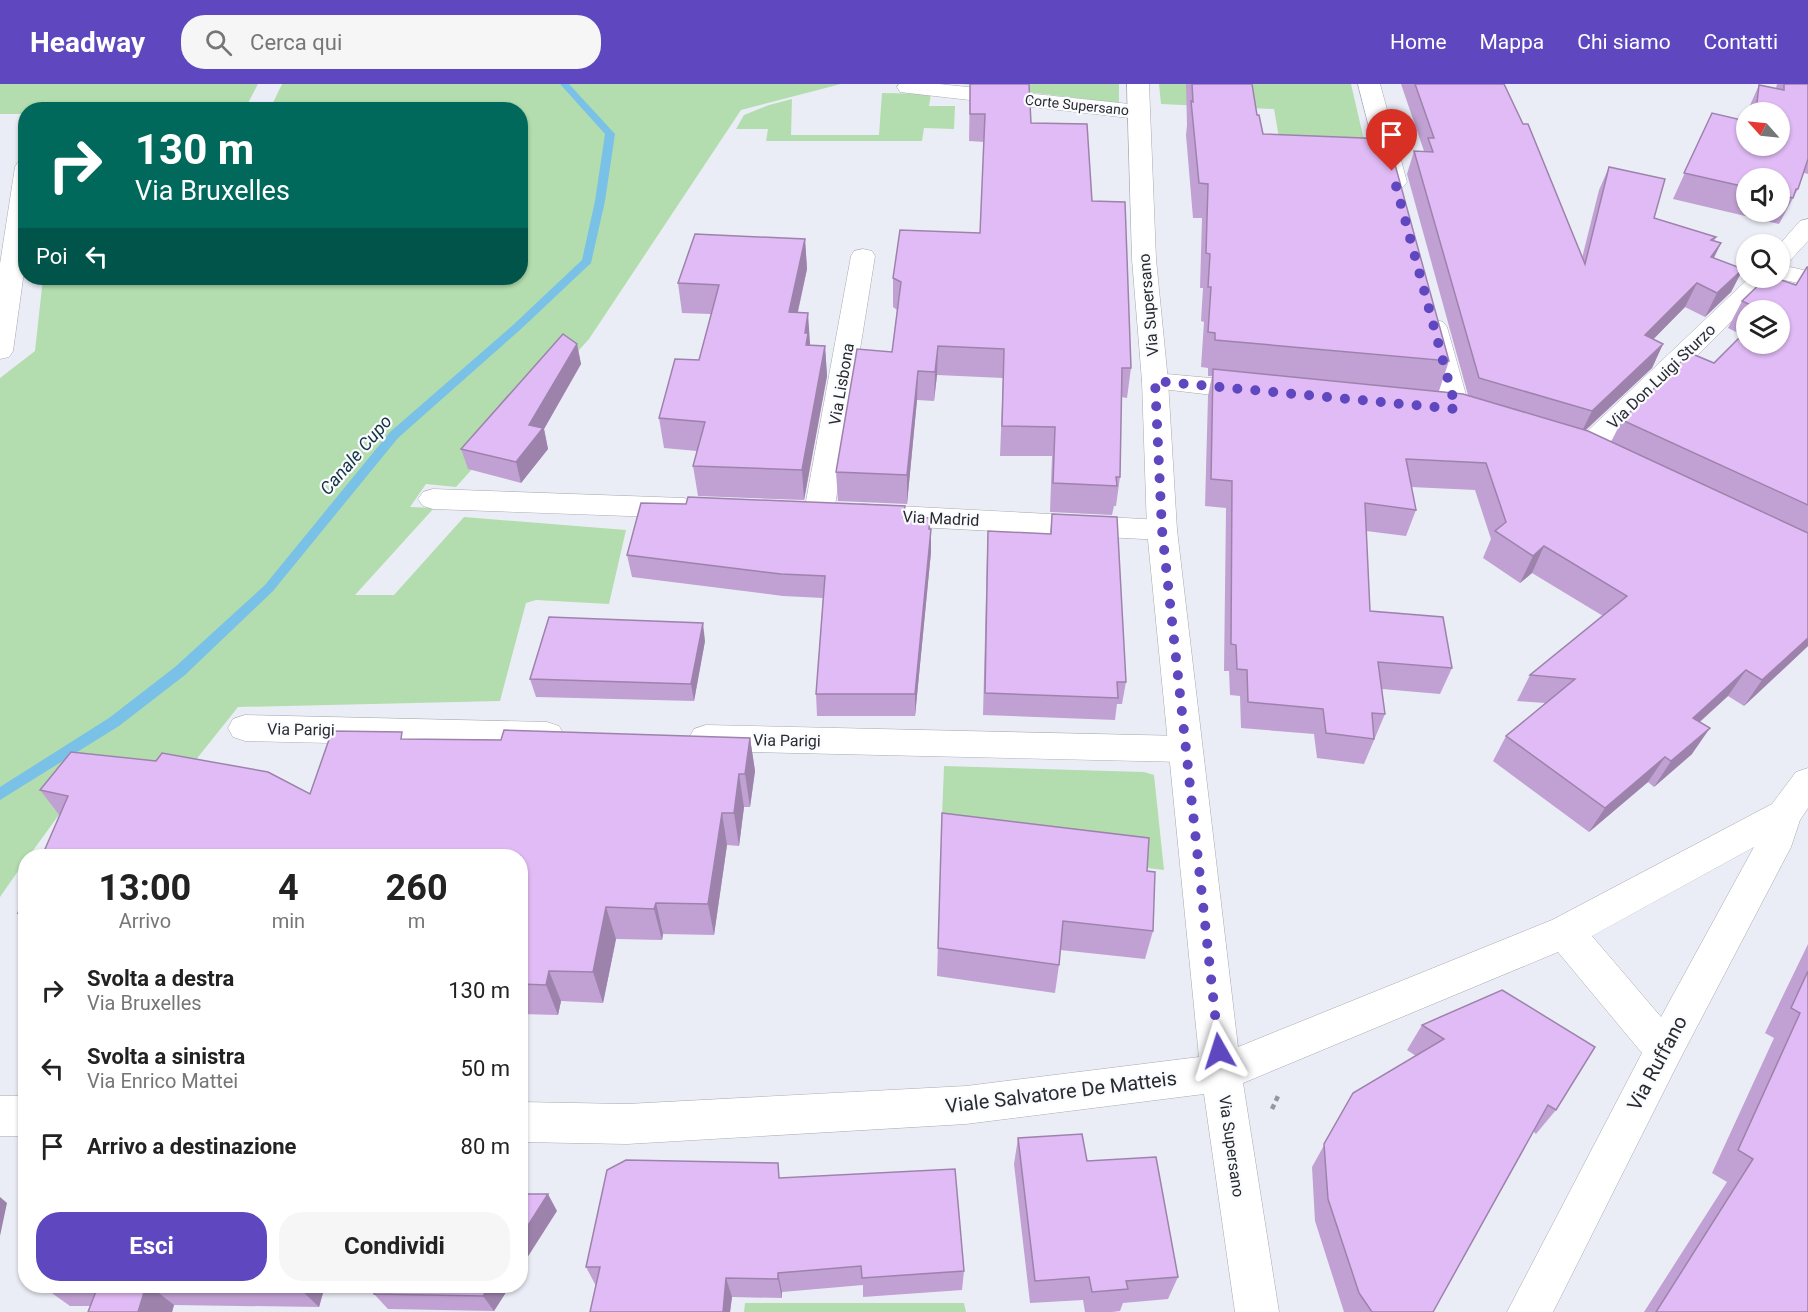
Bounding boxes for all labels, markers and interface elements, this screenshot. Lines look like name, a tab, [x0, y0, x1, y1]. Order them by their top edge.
search box	[181, 15, 601, 69]
text: Headway	[30, 26, 145, 59]
icon: search	[202, 26, 235, 59]
text: Cerca qui	[250, 30, 342, 55]
text: Home	[1390, 30, 1447, 54]
text: Mappa	[1480, 30, 1544, 54]
text: Chi siamo	[1577, 30, 1671, 54]
text: Contatti	[1704, 30, 1778, 54]
street label: Corte Supersano	[1024, 92, 1130, 118]
north arrow	[1736, 102, 1790, 156]
map controls	[1736, 102, 1790, 354]
pin	[1366, 109, 1417, 171]
icon: arrive	[1375, 118, 1408, 151]
text: 130 m	[135, 125, 254, 174]
icon: right	[36, 126, 114, 204]
button: sound	[1736, 168, 1790, 222]
text: Via Bruxelles	[135, 175, 290, 207]
button: search	[1736, 234, 1790, 288]
icon: left	[80, 240, 113, 273]
text: Poi	[36, 244, 68, 269]
street label: Via Supersano	[1135, 253, 1162, 357]
button: layers	[1736, 300, 1790, 354]
street label: Via Don Luigi Sturzo	[1603, 320, 1719, 433]
street label: Via Lisbona	[825, 341, 858, 427]
water label: Canale Cupo	[315, 411, 396, 499]
street label: Via Madrid	[902, 507, 980, 530]
street label: Via Parigi	[267, 719, 335, 740]
street label: Via Parigi	[753, 730, 821, 751]
text: 13:00	[98, 867, 191, 909]
text: 4	[278, 867, 299, 909]
text: 260	[386, 867, 448, 909]
text: Arrivo	[119, 909, 171, 933]
text: min	[272, 909, 305, 933]
text: m	[408, 909, 425, 933]
text: Svolta a destra	[87, 966, 234, 991]
icon: right	[36, 974, 69, 1007]
text: 130 m	[448, 978, 510, 1003]
text: Via Bruxelles	[87, 991, 202, 1015]
street label: Via Ruffano	[1622, 1011, 1692, 1115]
position arrow	[1187, 1019, 1251, 1083]
text: Svolta a sinistra	[87, 1044, 245, 1069]
icon: left	[36, 1052, 69, 1085]
text: 50 m	[461, 1056, 510, 1081]
street label: Viale Salvatore De Matteis	[944, 1066, 1178, 1118]
text: Via Enrico Mattei	[87, 1069, 238, 1093]
street label: Via Supersano	[1215, 1094, 1248, 1198]
icon: arrive	[36, 1130, 69, 1163]
text: Arrivo a destinazione	[87, 1134, 296, 1159]
text: 80 m	[461, 1134, 510, 1159]
button: Esci	[36, 1212, 267, 1281]
button: Condividi	[279, 1212, 510, 1281]

